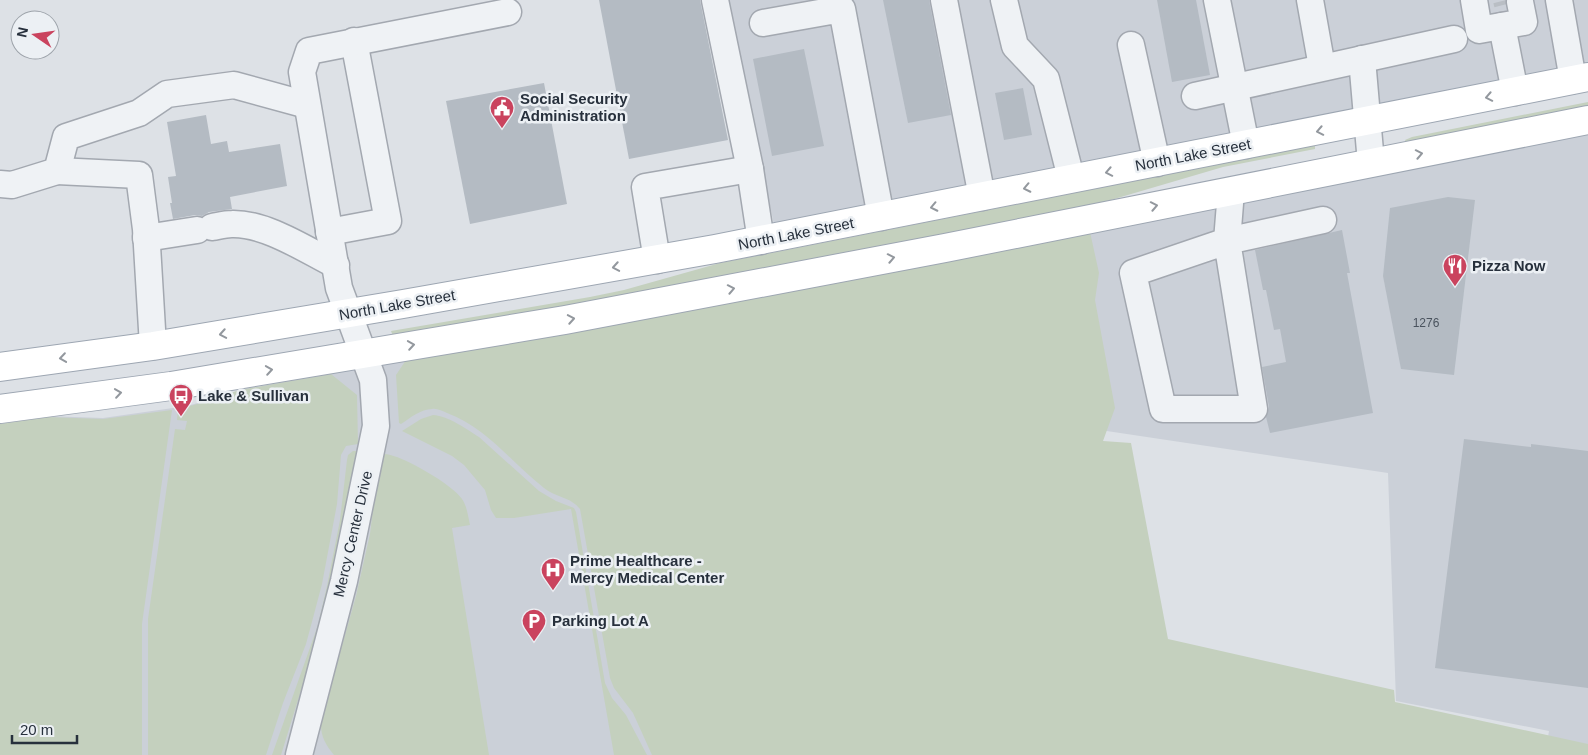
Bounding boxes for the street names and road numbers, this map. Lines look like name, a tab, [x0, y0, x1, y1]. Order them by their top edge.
street label: North Lake Street	[1134, 135, 1253, 174]
street label: North Lake Street	[737, 214, 856, 253]
street label: North Lake Street	[338, 286, 457, 323]
street label: Mercy Center Drive	[330, 469, 375, 599]

